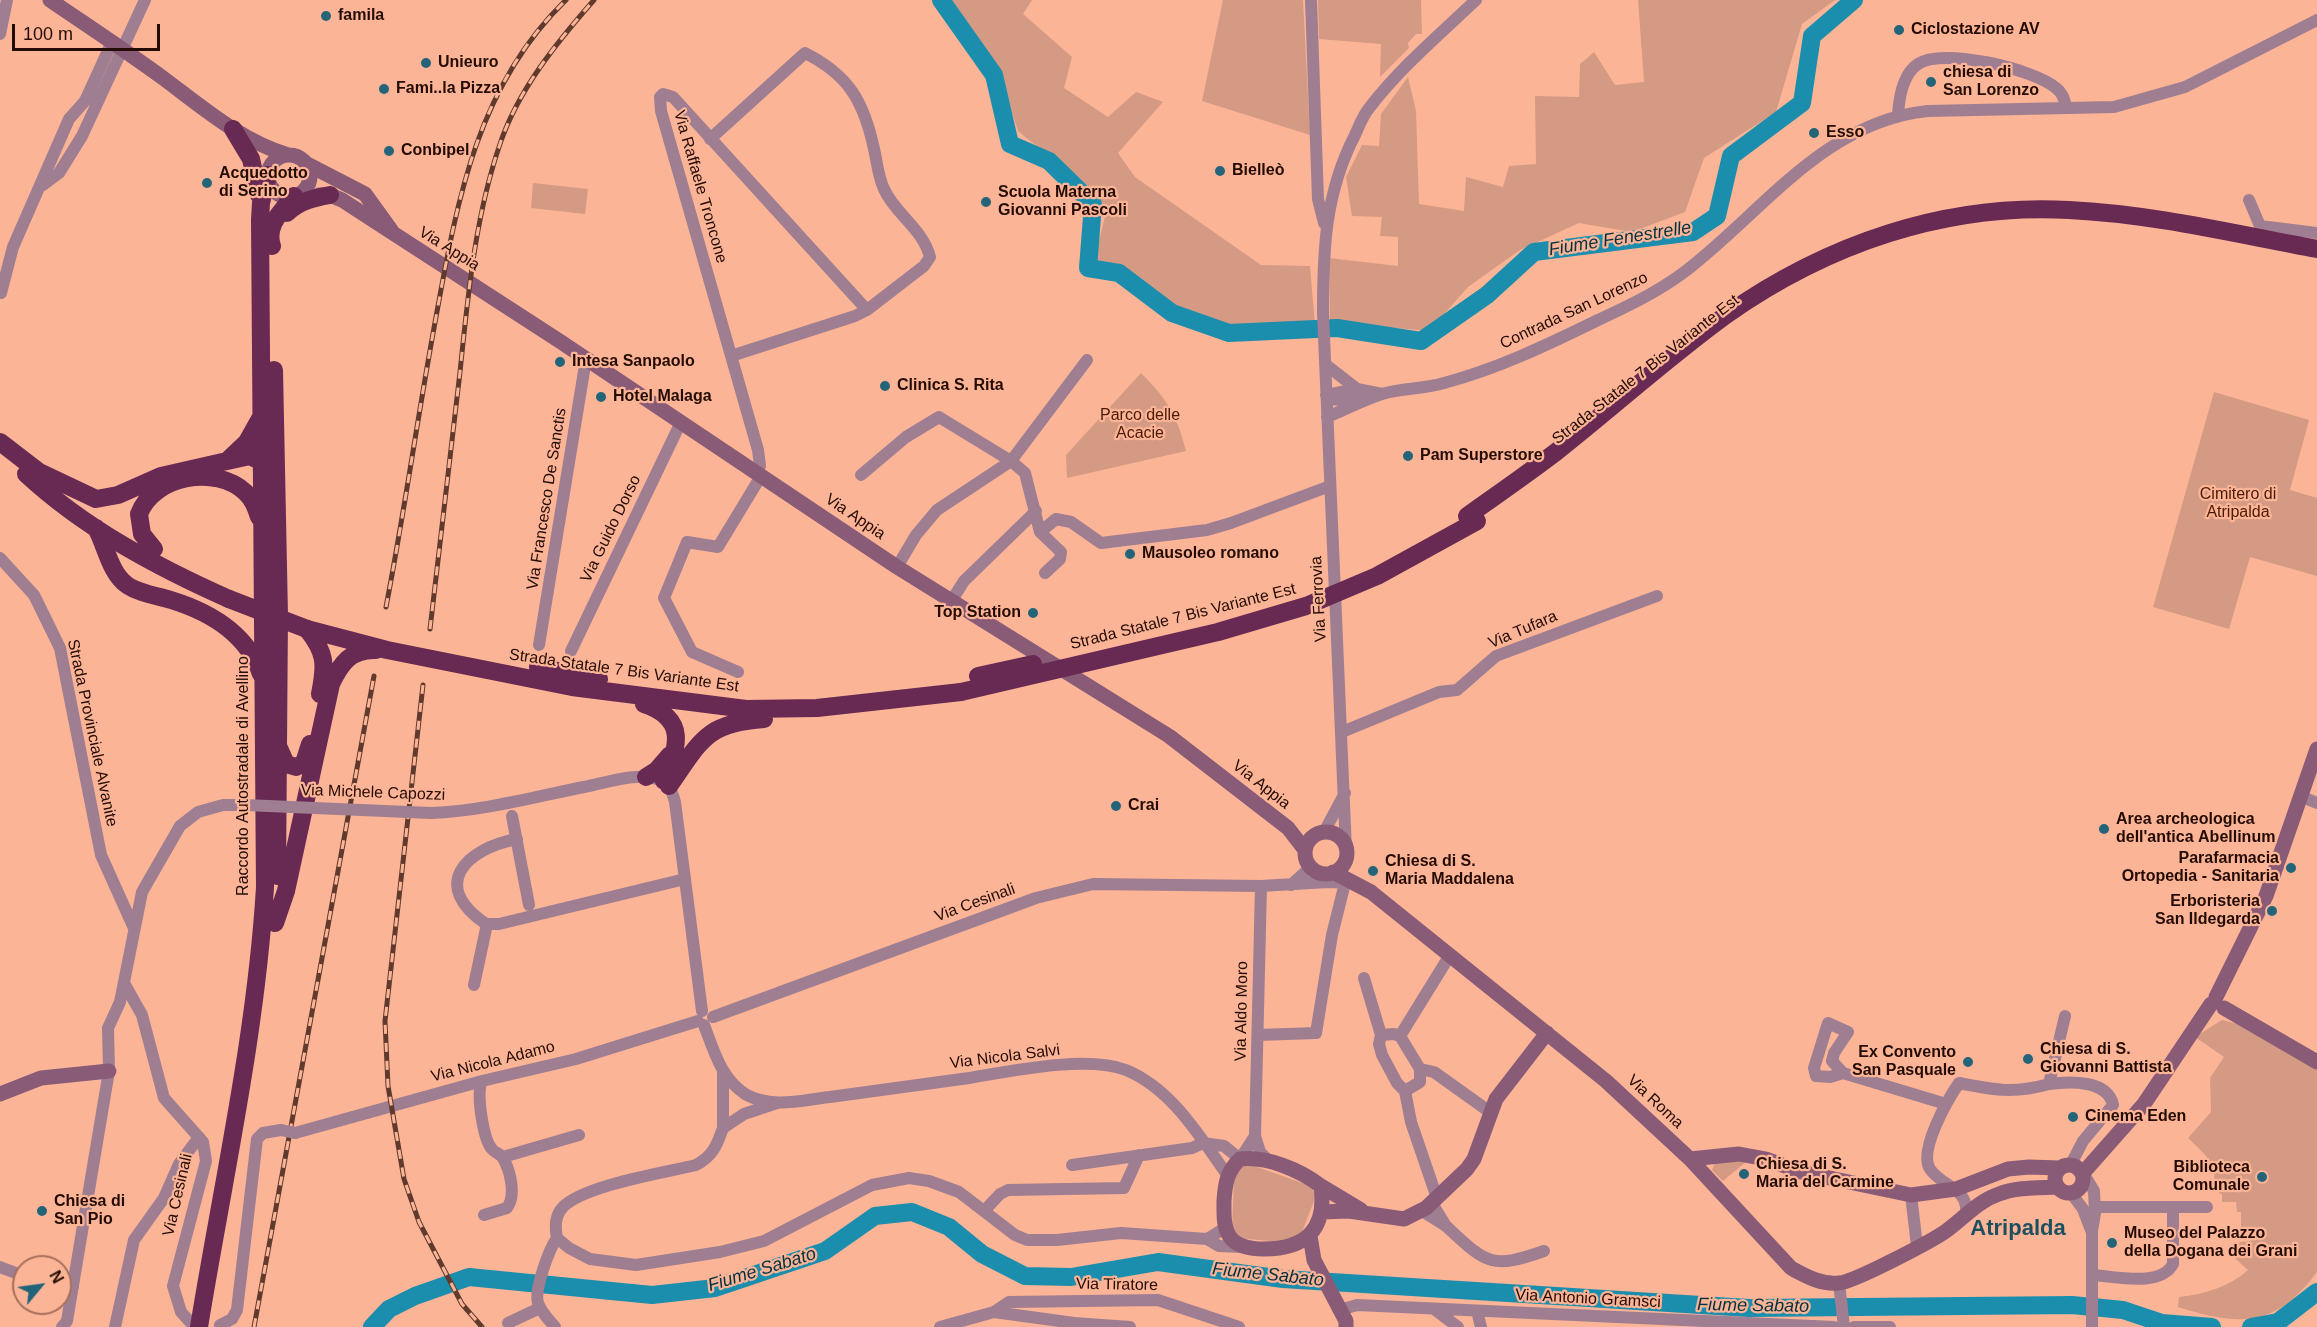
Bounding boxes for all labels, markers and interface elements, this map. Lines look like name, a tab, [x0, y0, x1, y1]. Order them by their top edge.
place label: famila	[338, 6, 384, 26]
marker: famila	[319, 9, 333, 23]
scale bar	[15, 12, 164, 50]
place label: Ciclostazione AV	[1911, 20, 2040, 40]
marker: Ciclostazione AV	[1892, 23, 1906, 37]
text: 100 m	[23, 24, 73, 44]
place label: Unieuro	[438, 53, 498, 73]
marker: Unieuro	[419, 56, 433, 70]
place label: chiesa di San Lorenzo	[1943, 63, 2039, 101]
marker: chiesa di San Lorenzo	[1924, 75, 1938, 89]
place label: Fami..la Pizza	[396, 79, 500, 99]
marker: Fami..la Pizza	[377, 82, 391, 96]
street label: Via Raffaele Troncone	[669, 108, 731, 266]
place label: Esso	[1826, 123, 1864, 143]
marker: Esso	[1807, 126, 1821, 140]
place label: Conbipel	[401, 141, 469, 161]
marker: Conbipel	[382, 144, 396, 158]
place label: Bielleò	[1232, 161, 1284, 181]
place label: Acquedotto di Serino	[219, 164, 308, 202]
marker: Bielleò	[1213, 164, 1227, 178]
marker: Acquedotto di Serino	[200, 176, 214, 190]
place label: Scuola Materna Giovanni Pascoli	[998, 183, 1127, 221]
marker: Scuola Materna Giovanni Pascoli	[979, 195, 993, 209]
water label: Fiume Fenestrelle	[1547, 217, 1693, 261]
street label: Via Appia	[415, 223, 483, 275]
street label: Contrada San Lorenzo	[1497, 268, 1651, 354]
street label: Strada Statale 7 Bis Variante Est	[1549, 291, 1743, 449]
place label: Intesa Sanpaolo	[572, 352, 695, 372]
marker: Intesa Sanpaolo	[553, 355, 567, 369]
place label: Clinica S. Rita	[897, 376, 1004, 396]
marker: Clinica S. Rita	[878, 379, 892, 393]
place label: Hotel Malaga	[613, 387, 712, 407]
marker: Hotel Malaga	[594, 390, 608, 404]
park label: Parco delle Acacie	[1100, 406, 1180, 444]
street label: Via Francesco De Sanctis	[523, 407, 571, 591]
place label: Pam Superstore	[1420, 446, 1543, 466]
marker: Pam Superstore	[1401, 449, 1415, 463]
street label: Via Guido Dorso	[577, 472, 645, 586]
park label: Cimitero di Atripalda	[2200, 485, 2276, 523]
street label: Via Appia	[821, 490, 889, 544]
place label: Mausoleo romano	[1142, 544, 1279, 564]
marker: Mausoleo romano	[1123, 547, 1137, 561]
street label: Via Ferrovia	[1307, 556, 1331, 642]
street label: Strada Statale 7 Bis Variante Est	[1068, 580, 1298, 654]
place label: Top Station	[934, 603, 1021, 623]
marker: Top Station	[1026, 606, 1040, 620]
street label: Via Tufara	[1486, 607, 1560, 653]
street label: Strada Provinciale Alvanite	[63, 637, 121, 829]
street label: Strada Statale 7 Bis Variante Est	[508, 645, 740, 697]
street label: Raccordo Autostradale di Avellino	[234, 656, 254, 896]
street label: Via Appia	[1228, 756, 1294, 814]
street label: Via Michele Capozzi	[300, 781, 446, 805]
place label: Crai	[1128, 796, 1159, 816]
marker: Crai	[1109, 799, 1123, 813]
place label: Area archeologica dell'antica Abellinum	[2116, 810, 2275, 848]
marker: Area archeologica dell'antica Abellinum	[2097, 822, 2111, 836]
place label: Parafarmacia Ortopedia - Sanitaria	[2122, 849, 2279, 887]
place label: Chiesa di S. Maria Maddalena	[1385, 852, 1514, 890]
marker: Parafarmacia Ortopedia - Sanitaria	[2284, 861, 2298, 875]
marker: Chiesa di S. Maria Maddalena	[1366, 864, 1380, 878]
street label: Via Cesinali	[932, 880, 1018, 926]
place label: Erboristeria San Ildegarda	[2155, 892, 2260, 930]
marker: Erboristeria San Ildegarda	[2265, 904, 2279, 918]
street label: Via Aldo Moro	[1232, 961, 1252, 1061]
street label: Via Nicola Adamo	[429, 1037, 557, 1087]
place label: Chiesa di S. Giovanni Battista	[2040, 1040, 2172, 1078]
street label: Via Nicola Salvi	[949, 1041, 1061, 1073]
place label: Ex Convento San Pasquale	[1852, 1043, 1956, 1081]
marker: Chiesa di S. Giovanni Battista	[2021, 1052, 2035, 1066]
marker: Ex Convento San Pasquale	[1961, 1055, 1975, 1069]
street label: Via Roma	[1623, 1071, 1687, 1133]
place label: Cinema Eden	[2085, 1107, 2186, 1127]
marker: Cinema Eden	[2066, 1110, 2080, 1124]
street label: Via Cesinali	[159, 1152, 197, 1238]
place label: Chiesa di S. Maria del Carmine	[1756, 1155, 1894, 1193]
place label: Biblioteca Comunale	[2173, 1158, 2250, 1196]
marker: Chiesa di S. Maria del Carmine	[1737, 1167, 1751, 1181]
marker: Biblioteca Comunale	[2255, 1170, 2269, 1184]
place label: Chiesa di San Pio	[54, 1192, 125, 1230]
marker: Chiesa di San Pio	[35, 1204, 49, 1218]
district label: Atripalda	[1970, 1216, 2066, 1242]
place label: Museo del Palazzo della Dogana dei Grani	[2124, 1224, 2297, 1262]
marker: Museo del Palazzo della Dogana dei Grani	[2105, 1236, 2119, 1250]
water label: Fiume Sabato	[705, 1243, 819, 1297]
north arrow	[12, 1255, 72, 1315]
water label: Fiume Sabato	[1211, 1258, 1325, 1292]
text: N	[46, 1268, 67, 1286]
street label: Via Tiratore	[1076, 1275, 1158, 1295]
street label: Via Antonio Gramsci	[1515, 1286, 1661, 1312]
water label: Fiume Sabato	[1697, 1294, 1809, 1318]

